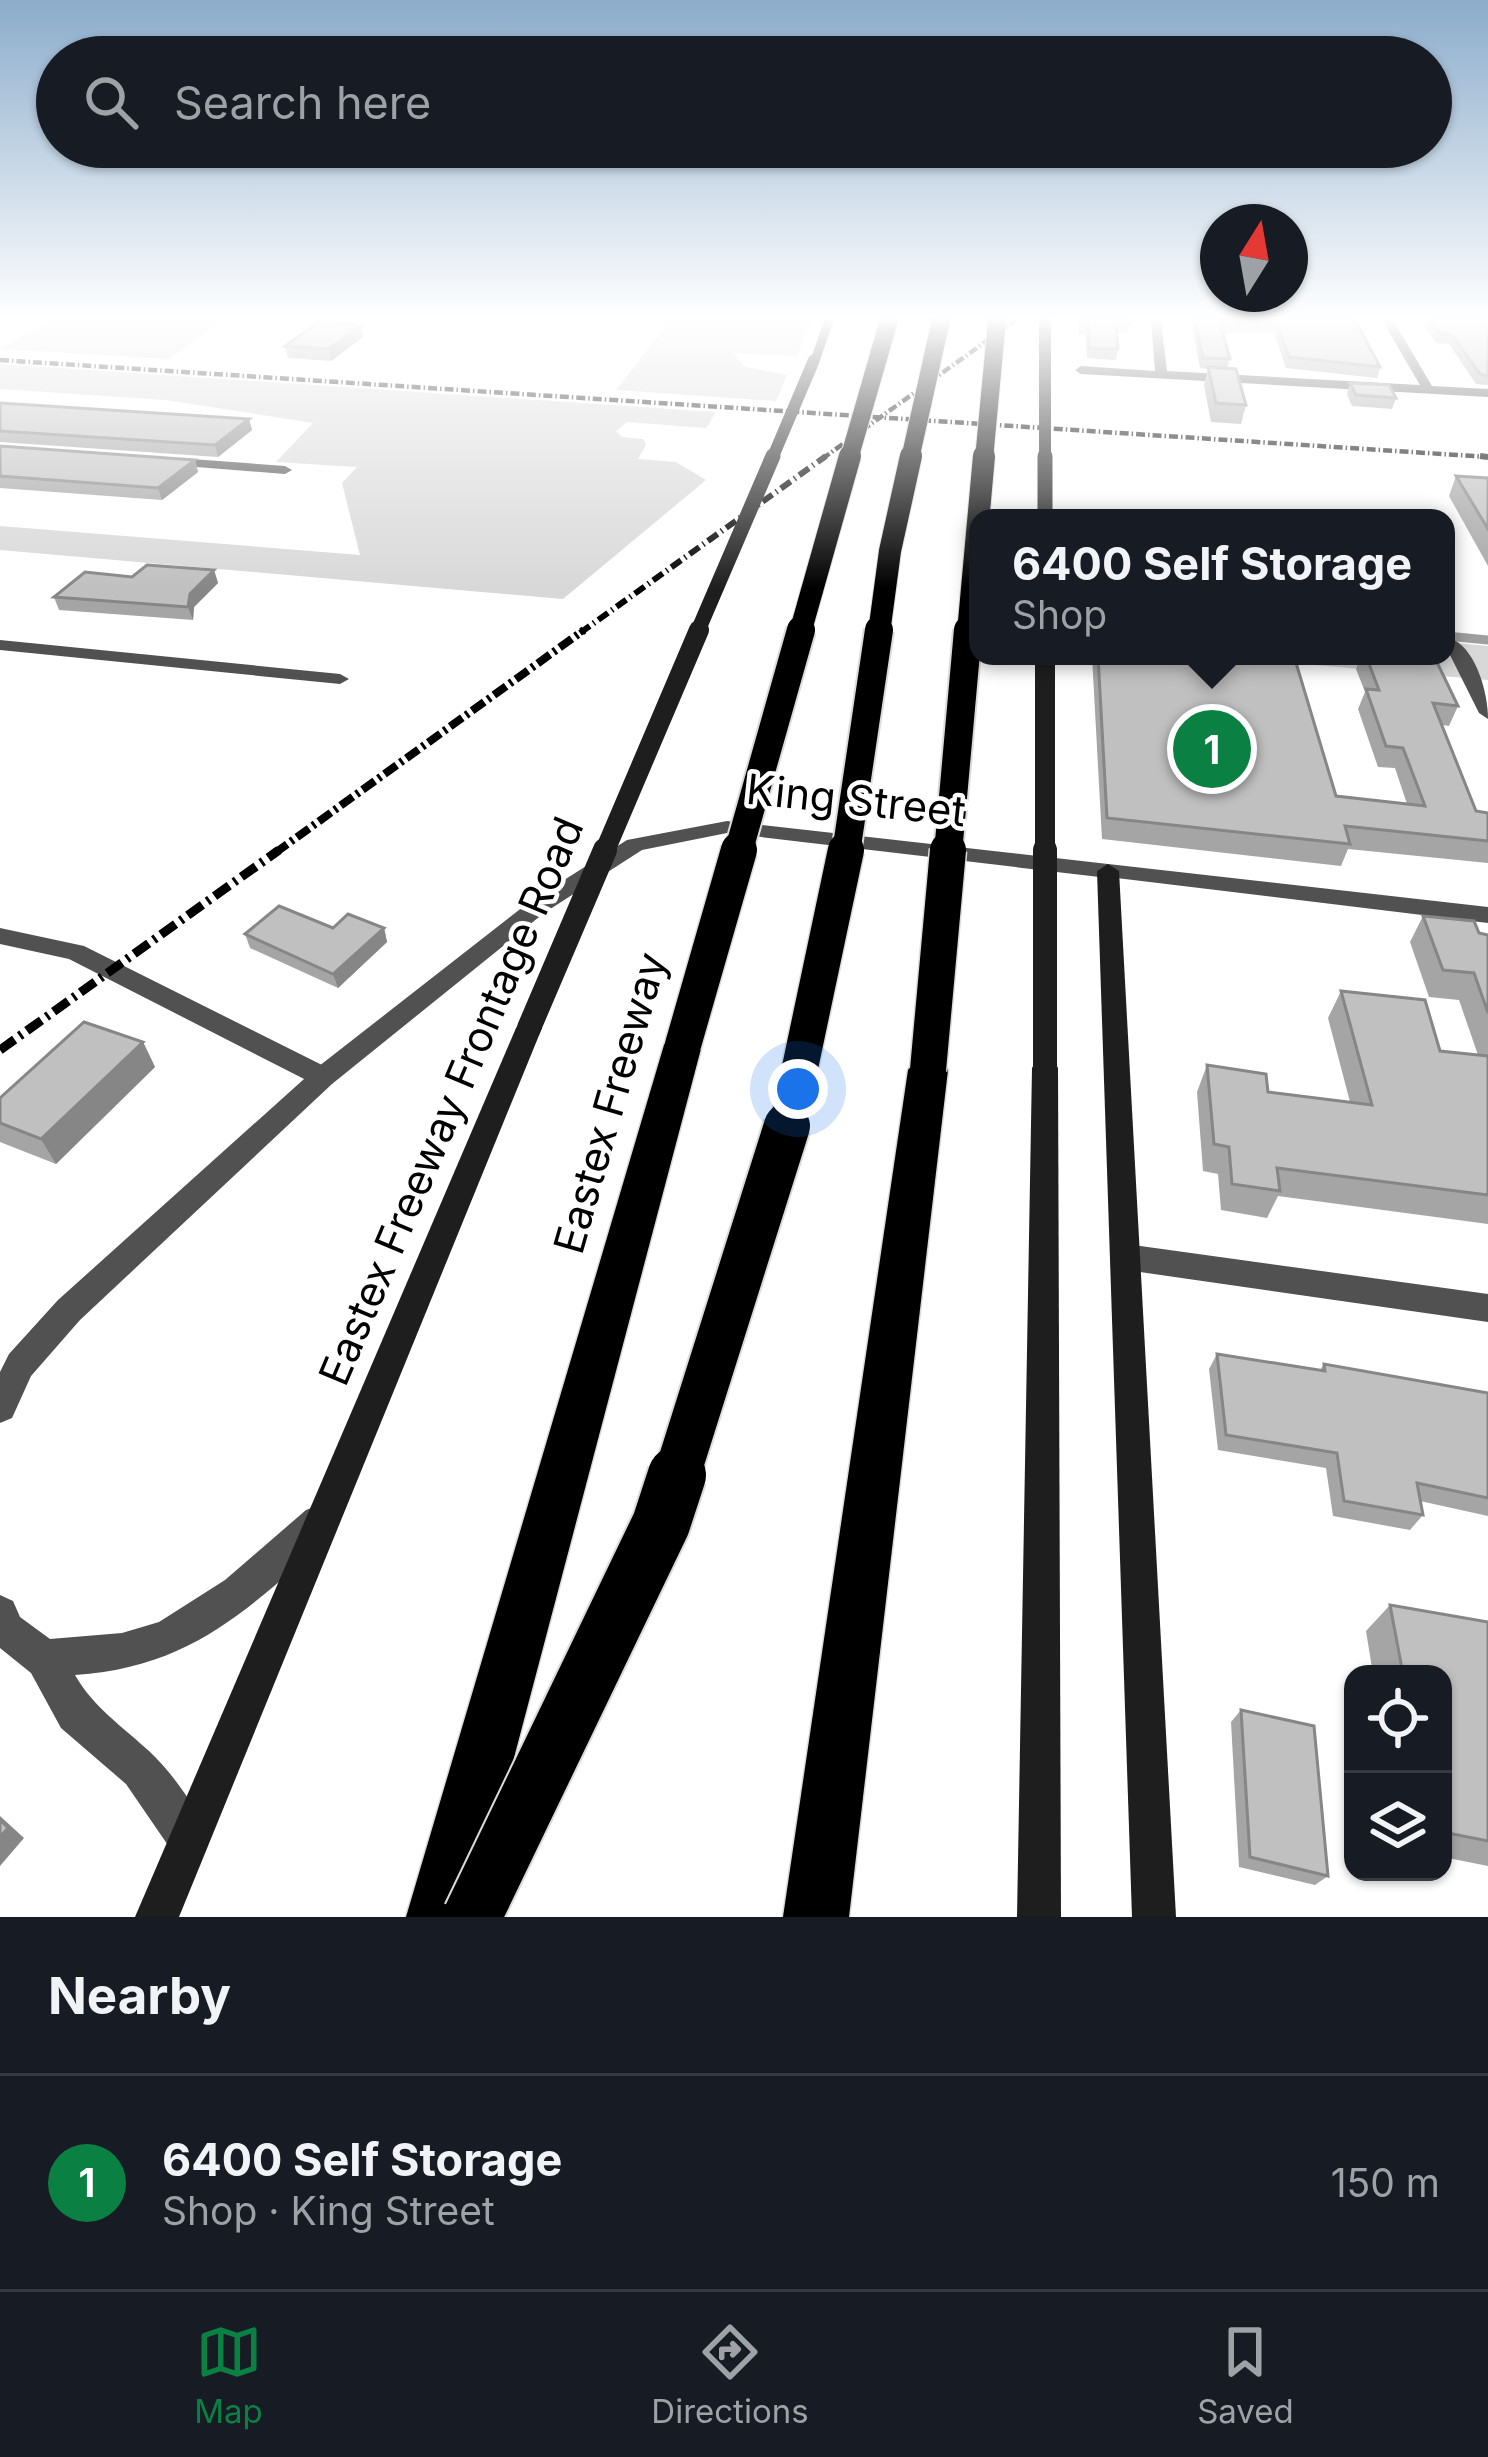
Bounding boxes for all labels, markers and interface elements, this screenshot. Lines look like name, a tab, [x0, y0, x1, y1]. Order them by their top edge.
search box	[36, 36, 1452, 168]
icon: search	[78, 69, 144, 135]
text: Search here	[174, 75, 431, 130]
north arrow	[1200, 204, 1308, 312]
popup	[969, 509, 1455, 665]
text: 6400 Self Storage	[1012, 536, 1412, 591]
text: Shop	[1012, 591, 1107, 638]
pin: 1	[1173, 704, 1251, 794]
street label: King Street	[744, 763, 968, 836]
street label: Eastex Freeway Frontage Road	[308, 809, 594, 1392]
street label: Eastex Freeway	[542, 947, 677, 1259]
your location	[768, 1059, 828, 1119]
map controls	[1344, 1665, 1452, 1881]
button: locate	[1344, 1665, 1452, 1773]
button: layers	[1344, 1773, 1452, 1881]
text: Nearby	[48, 1965, 231, 2026]
text: 6400 Self Storage	[162, 2132, 562, 2187]
text: 1	[79, 2159, 95, 2206]
text: 150 m	[1331, 2159, 1440, 2206]
text: Shop · King Street	[162, 2187, 495, 2234]
tab: Map	[194, 2319, 263, 2431]
tab: Directions	[651, 2319, 809, 2431]
tab: Saved	[1197, 2319, 1294, 2431]

